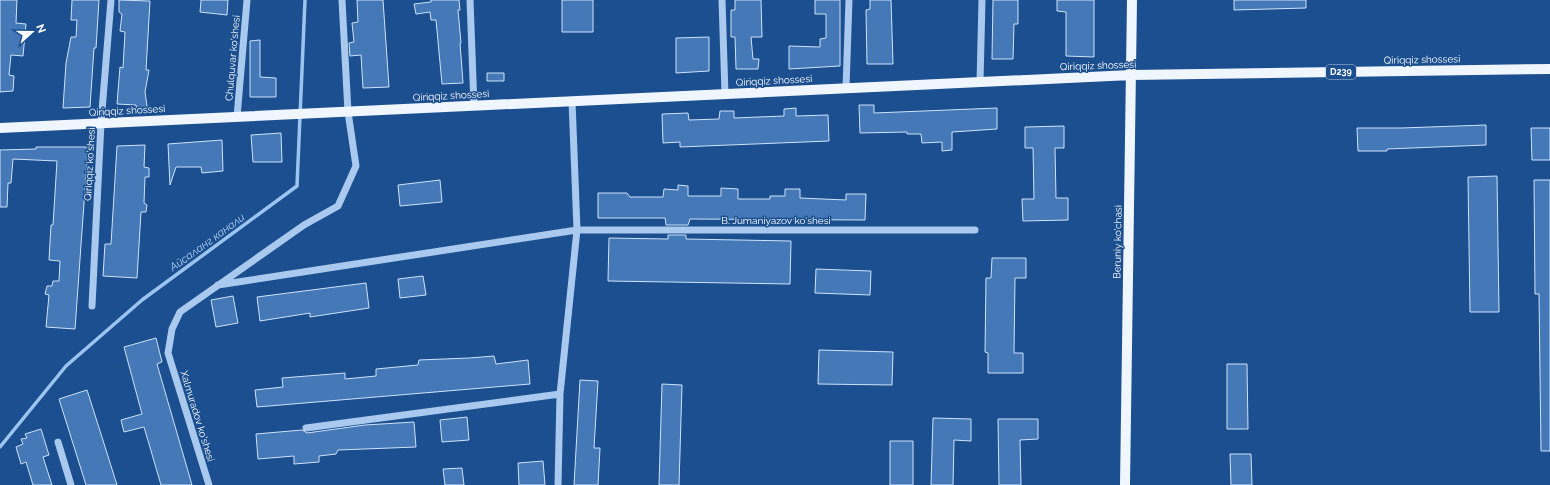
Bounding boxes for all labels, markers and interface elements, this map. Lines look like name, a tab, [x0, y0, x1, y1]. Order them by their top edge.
north arrow	[12, 12, 52, 52]
street label: Chulquvar ko'shesi	[223, 15, 242, 101]
text: N	[33, 22, 48, 35]
street label: Qiriqqiz shossesi	[1384, 53, 1460, 66]
street label: Qiriqqiz shossesi	[1060, 59, 1136, 72]
road number: D239	[1326, 65, 1356, 79]
street label: Qiriqqiz shossesi	[736, 73, 813, 88]
street label: Qiriqqiz shossesi	[413, 88, 490, 103]
street label: Qiriqqiz shossesi	[89, 103, 166, 118]
street label: Qiriqqiz ko'shesi	[82, 127, 97, 201]
street label: Beruniy ko'chasi	[1111, 205, 1124, 279]
water label: Айсаланг канали	[166, 211, 247, 275]
street label: B. Jumaniyazov ko'shesi	[721, 215, 831, 226]
street label: Xalmuradov ko'shesi	[178, 369, 217, 463]

